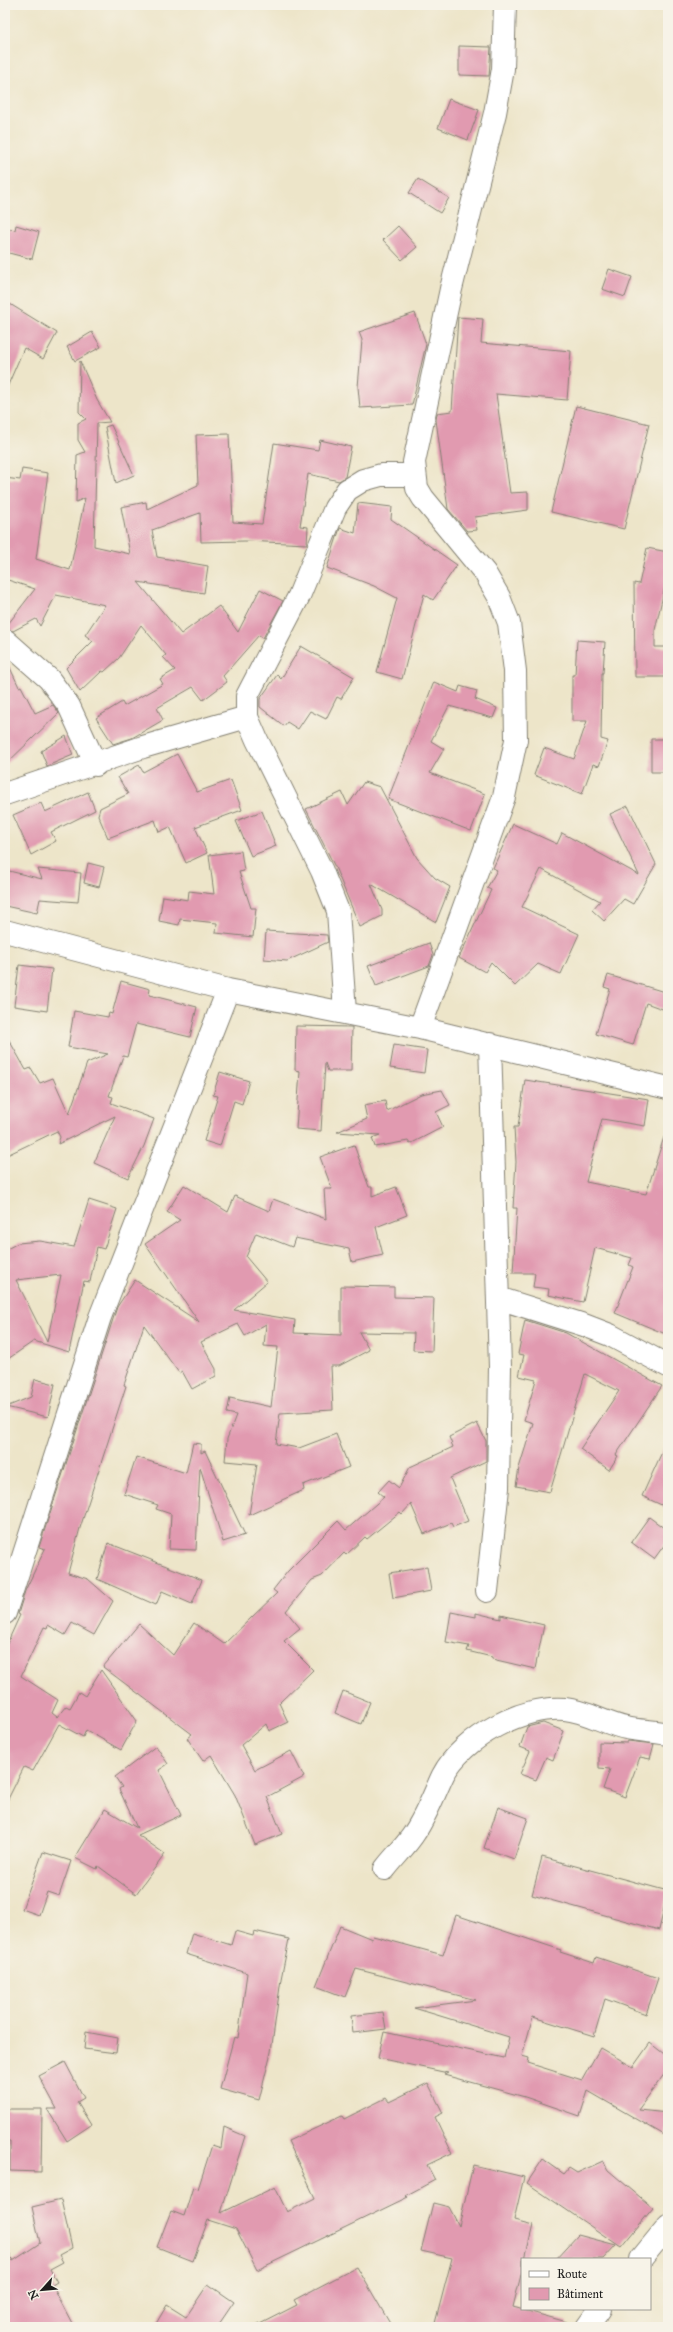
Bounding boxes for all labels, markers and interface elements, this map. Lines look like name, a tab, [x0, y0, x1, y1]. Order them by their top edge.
legend	[521, 2258, 651, 2310]
text: Route	[557, 2267, 587, 2281]
north arrow	[22, 2270, 62, 2310]
text: N	[25, 2287, 41, 2301]
text: Bâtiment	[557, 2287, 604, 2301]

